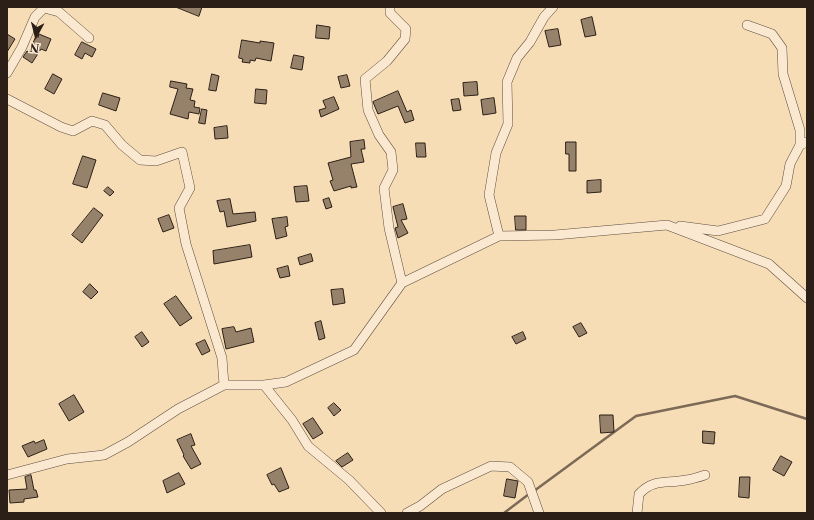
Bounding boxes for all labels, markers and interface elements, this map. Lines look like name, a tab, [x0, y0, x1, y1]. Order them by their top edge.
north arrow	[16, 16, 56, 56]
text: N	[29, 40, 40, 55]

